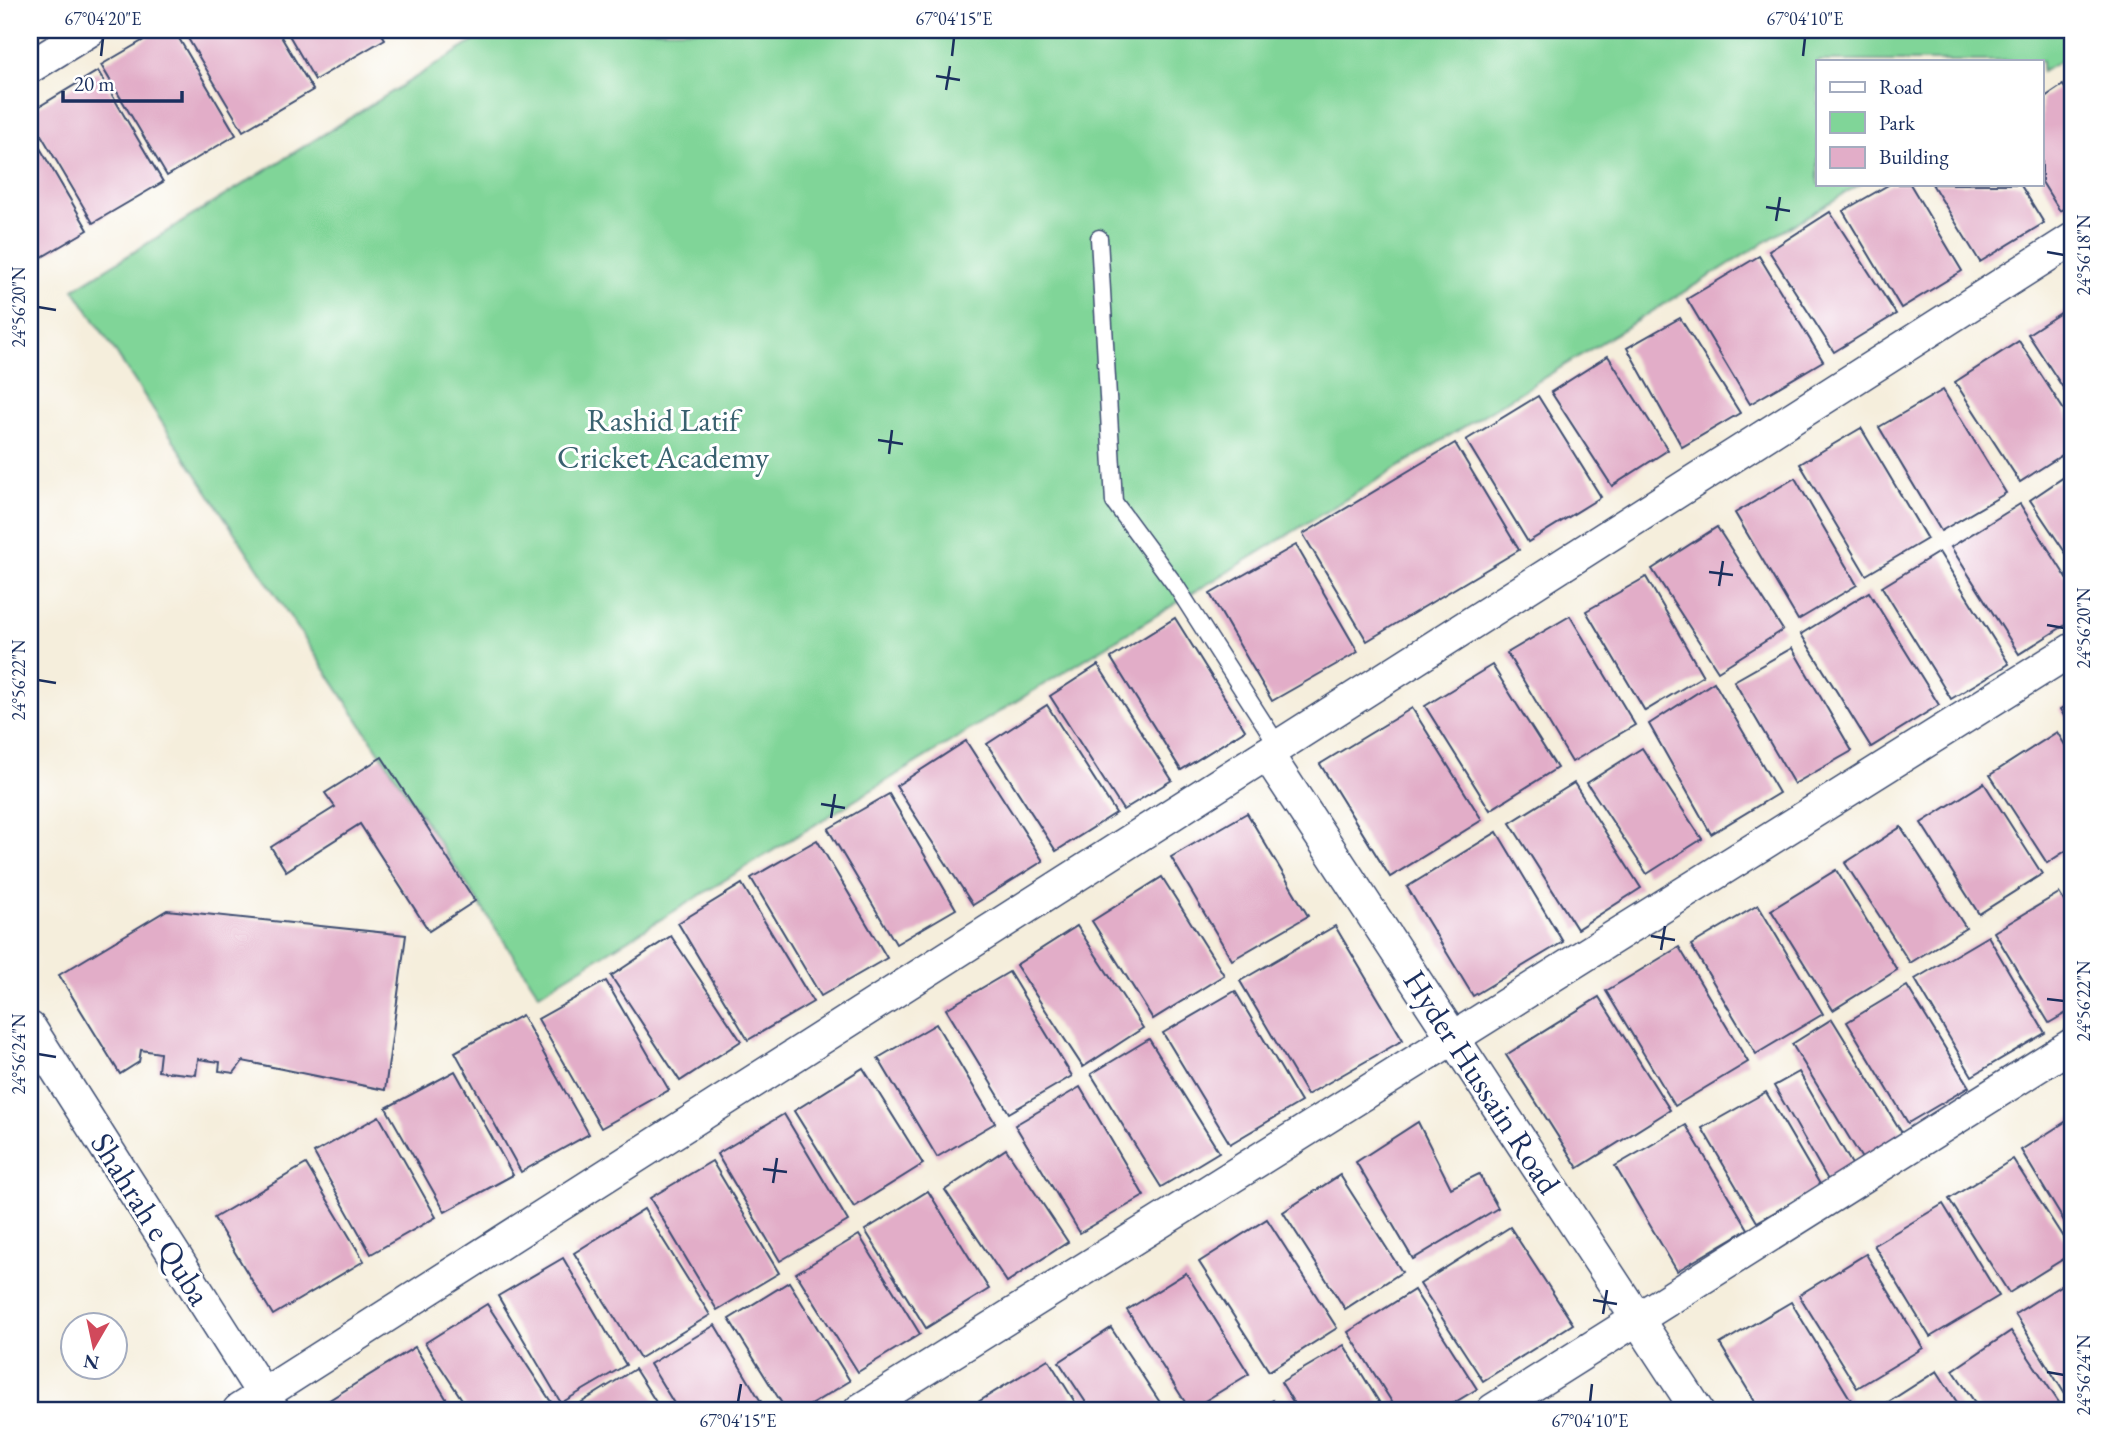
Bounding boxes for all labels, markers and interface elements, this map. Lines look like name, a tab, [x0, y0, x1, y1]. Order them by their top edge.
text: 67°04'20"E	[65, 7, 141, 30]
text: 67°04'15"E	[916, 7, 992, 30]
text: 67°04'10"E	[1767, 7, 1843, 30]
scale bar	[63, 60, 182, 104]
legend	[1816, 60, 2044, 186]
text: 20 m	[74, 70, 115, 97]
text: Road	[1879, 73, 1923, 100]
text: Park	[1879, 109, 1916, 136]
text: Building	[1879, 143, 1949, 170]
text: 24°56'18"N	[2072, 214, 2095, 295]
text: 24°56'20"N	[7, 266, 30, 347]
park label: Rashid Latif Cricket Academy	[557, 399, 770, 478]
text: 24°56'20"N	[2072, 587, 2095, 668]
text: 24°56'22"N	[7, 639, 30, 720]
text: 24°56'22"N	[2072, 960, 2095, 1041]
street label: Hyder Hussain Road	[1394, 962, 1571, 1203]
text: 24°56'24"N	[7, 1013, 30, 1094]
street label: Shahrah e Quba	[81, 1125, 221, 1313]
north arrow	[60, 1310, 130, 1380]
text: 24°56'24"N	[2072, 1334, 2095, 1415]
text: N	[81, 1349, 101, 1376]
text: 67°04'15"E	[700, 1409, 776, 1432]
text: 67°04'10"E	[1552, 1409, 1628, 1432]

